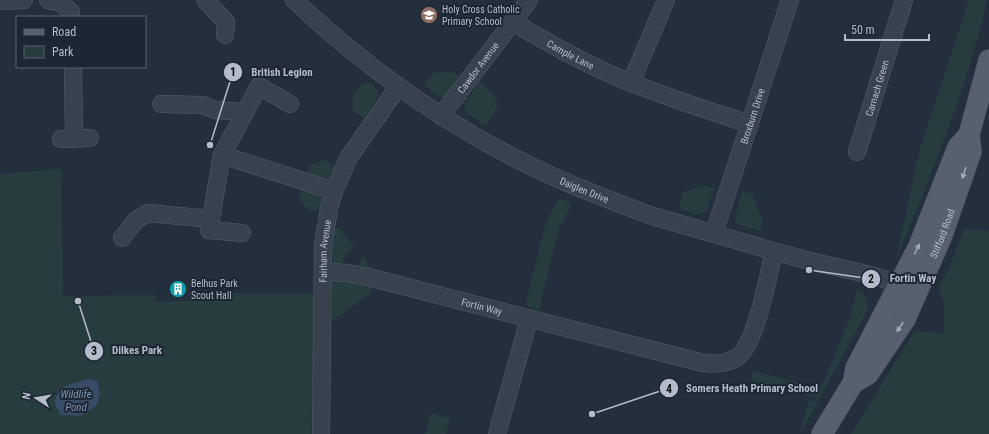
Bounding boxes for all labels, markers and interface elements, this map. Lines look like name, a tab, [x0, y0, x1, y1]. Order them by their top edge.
place label: Holy Cross Catholic Primary School	[442, 4, 520, 27]
school or university icon: Holy Cross Catholic Primary School	[419, 5, 439, 25]
legend	[16, 16, 146, 68]
scale bar	[845, 16, 929, 42]
text: 50 m	[851, 23, 875, 37]
text: Road	[52, 25, 76, 39]
street label: Cample Lane	[545, 37, 596, 71]
street label: Cawdor Avenue	[455, 39, 501, 95]
text: Park	[52, 45, 74, 59]
street label: Carnach Green	[863, 58, 891, 117]
callout: British Legion	[223, 60, 321, 83]
text: 1	[230, 65, 236, 79]
text: British Legion	[251, 66, 313, 79]
street label: Broxburn Drive	[738, 87, 766, 145]
one-way arrow	[961, 167, 967, 179]
street label: Daiglen Drive	[558, 175, 611, 205]
street label: Stifford Road	[927, 207, 956, 260]
street label: Fairham Avenue	[317, 219, 333, 283]
one-way arrow	[914, 244, 920, 255]
callout: Fortin Way	[861, 267, 944, 290]
text: 2	[868, 272, 874, 286]
text: Fortin Way	[890, 272, 936, 285]
place label: Belhus Park Scout Hall	[191, 278, 238, 301]
building icon: Belhus Park Scout Hall	[168, 279, 188, 299]
street label: Fortin Way	[460, 296, 504, 317]
one-way arrow	[896, 322, 904, 332]
callout: Dilkes Park	[84, 339, 170, 362]
text: 3	[91, 344, 97, 358]
text: Dilkes Park	[112, 344, 163, 357]
callout: Somers Heath Primary School	[659, 377, 826, 400]
north arrow	[16, 378, 56, 418]
text: 4	[666, 382, 672, 396]
text: Somers Heath Primary School	[686, 382, 818, 395]
water label: Wildlife Pond	[60, 388, 92, 414]
text: N	[20, 391, 34, 401]

